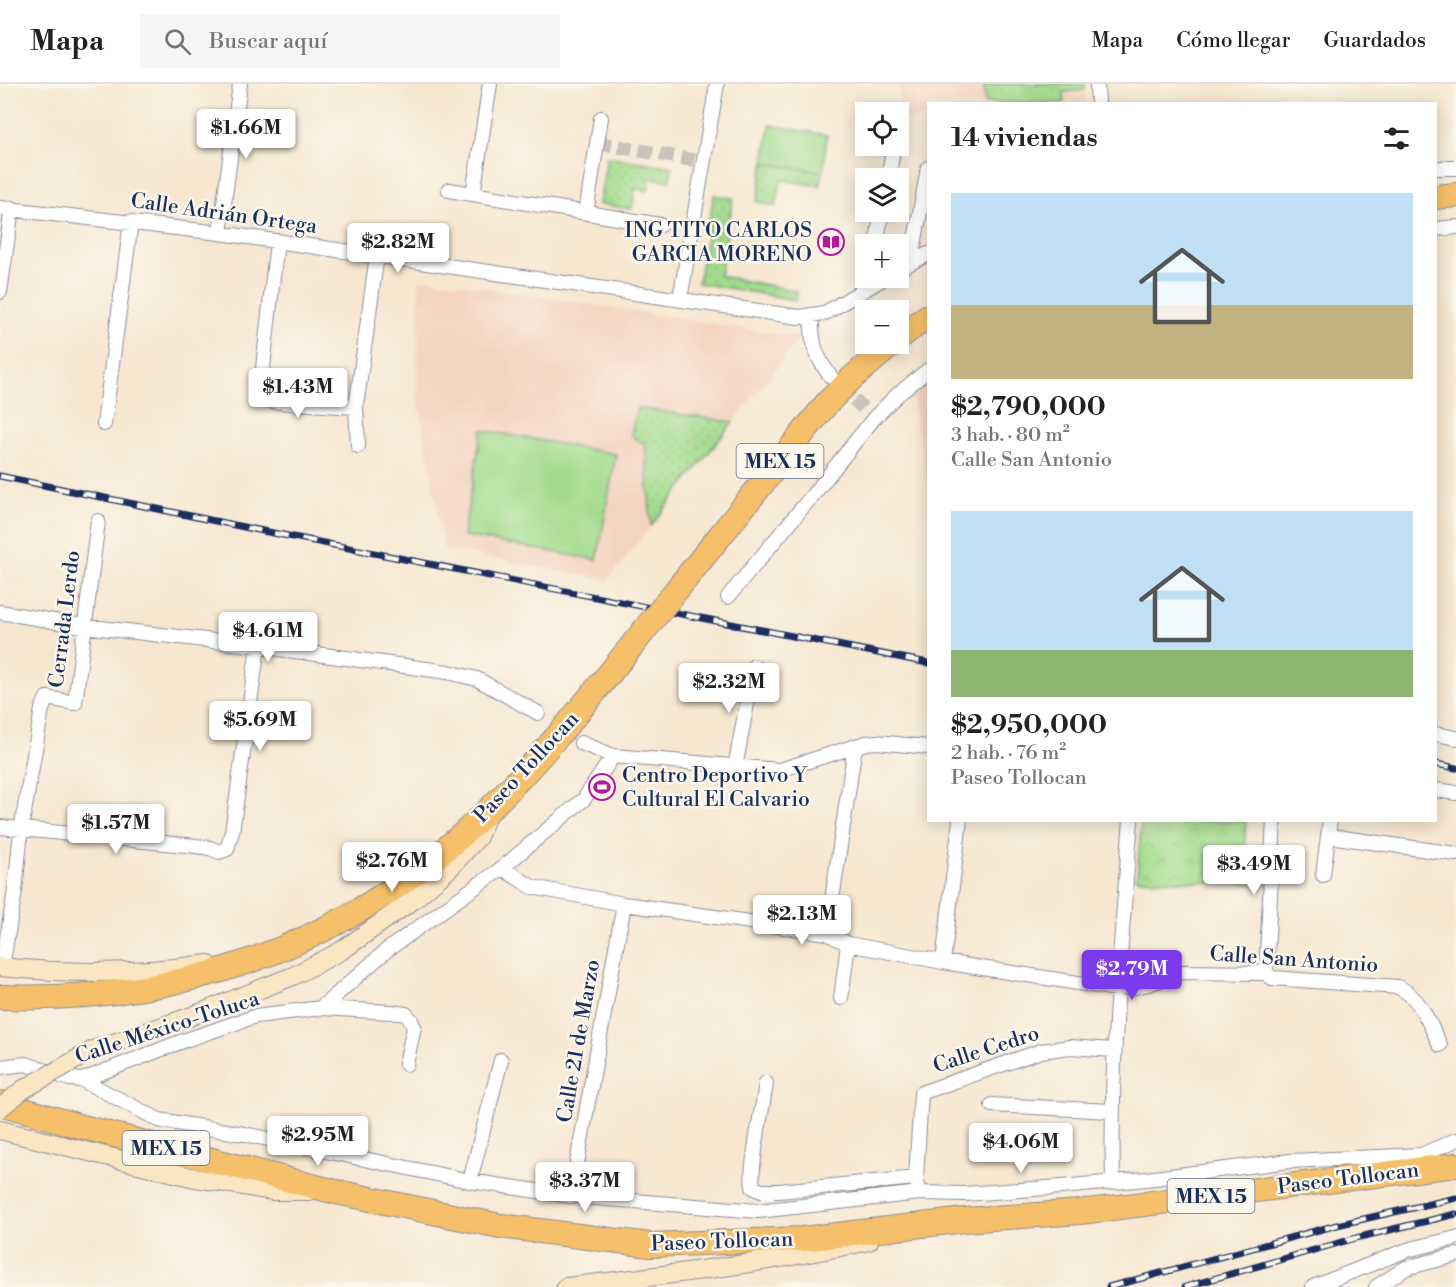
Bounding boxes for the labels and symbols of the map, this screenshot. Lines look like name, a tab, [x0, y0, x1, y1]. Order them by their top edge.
pin: $1.66M	[197, 109, 295, 160]
street label: Calle Adrián Ortega	[129, 188, 319, 240]
place label: ING TITO CARLOS GARCIA MORENO	[624, 218, 812, 268]
pin: $2.82M	[349, 223, 447, 274]
library icon: ING TITO CARLOS GARCIA MORENO	[816, 227, 846, 257]
pin: $1.43M	[249, 368, 347, 419]
road number: MEX 15	[736, 444, 824, 478]
street label: Cerrada Lerdo	[44, 549, 86, 689]
pin: $4.61M	[219, 612, 317, 663]
pin: $2.32M	[680, 663, 778, 714]
pin: $5.69M	[211, 701, 309, 752]
street label: Paseo Tollocan	[469, 706, 585, 829]
place label: Centro Deportivo Y Cultural El Calvario	[622, 763, 810, 813]
sports icon: Centro Deportivo Y Cultural El Calvario	[587, 772, 617, 802]
pin: $1.57M	[67, 804, 165, 855]
pin: $2.76M	[343, 842, 441, 893]
pin: $3.49M	[1205, 845, 1303, 896]
pin: $2.13M	[753, 895, 851, 946]
street label: Calle San Antonio	[1209, 941, 1379, 979]
pin: $2.79M	[1083, 950, 1181, 1001]
street label: Calle 21 de Marzo	[552, 958, 606, 1125]
street label: Calle México-Toluca	[72, 986, 263, 1070]
street label: Calle Cedro	[930, 1021, 1043, 1079]
pin: $2.95M	[269, 1116, 367, 1167]
pin: $4.06M	[972, 1123, 1070, 1174]
road number: MEX 15	[122, 1131, 210, 1165]
street label: Paseo Tollocan	[1276, 1157, 1421, 1201]
pin: $3.37M	[536, 1162, 634, 1213]
road number: MEX 15	[1168, 1179, 1254, 1213]
street label: Paseo Tollocan	[650, 1227, 794, 1257]

